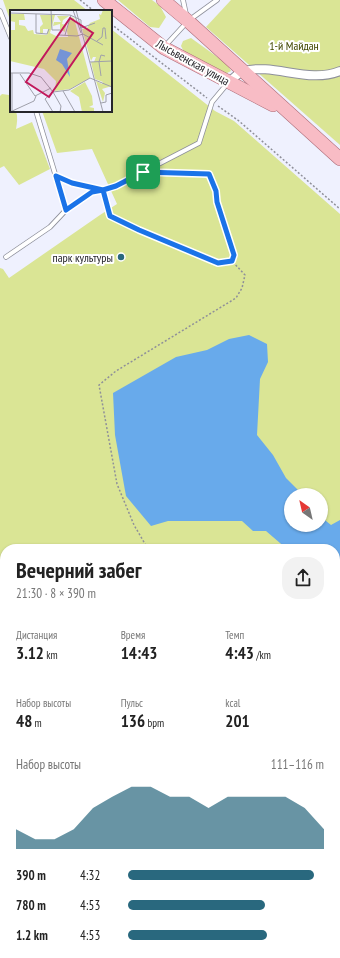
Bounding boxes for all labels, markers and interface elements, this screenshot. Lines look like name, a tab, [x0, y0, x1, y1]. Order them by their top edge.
inset map	[10, 10, 112, 112]
street label: Лысьвенская улица	[153, 35, 233, 88]
park label: 1-й Майдан	[269, 38, 319, 53]
pin	[126, 155, 160, 189]
icon: arrive	[132, 161, 154, 183]
place label: парк культуры	[53, 250, 113, 265]
marker: парк культуры	[116, 252, 126, 262]
north arrow	[284, 488, 328, 532]
map controls	[284, 488, 328, 532]
text: Вечерний забег	[16, 556, 142, 584]
button: share	[282, 557, 324, 599]
text: 21:30 · 8 × 390 m	[16, 585, 96, 602]
text: Дистанция	[16, 628, 57, 642]
text: Время	[121, 628, 145, 642]
text: Темп	[225, 628, 244, 642]
text: 3.12	[16, 642, 44, 664]
text: 14:43	[121, 642, 157, 664]
text: 4:43	[225, 642, 254, 664]
text: km	[44, 648, 58, 662]
text: /km	[254, 648, 271, 662]
text: Набор высоты	[16, 696, 71, 710]
text: Пульс	[121, 696, 143, 710]
text: kcal	[225, 696, 240, 710]
text: 48	[16, 710, 32, 732]
text: 136	[121, 710, 145, 732]
text: 201	[225, 710, 250, 732]
text: m	[32, 716, 42, 730]
text: bpm	[145, 716, 164, 730]
text: Набор высоты	[16, 756, 81, 773]
text: 111–116 m	[271, 756, 324, 773]
text: 390 m	[16, 867, 46, 884]
text: 4:32	[80, 867, 100, 884]
text: 780 m	[16, 897, 46, 914]
text: 4:53	[80, 897, 100, 914]
text: 1.2 km	[16, 927, 48, 944]
text: 4:53	[80, 927, 100, 944]

